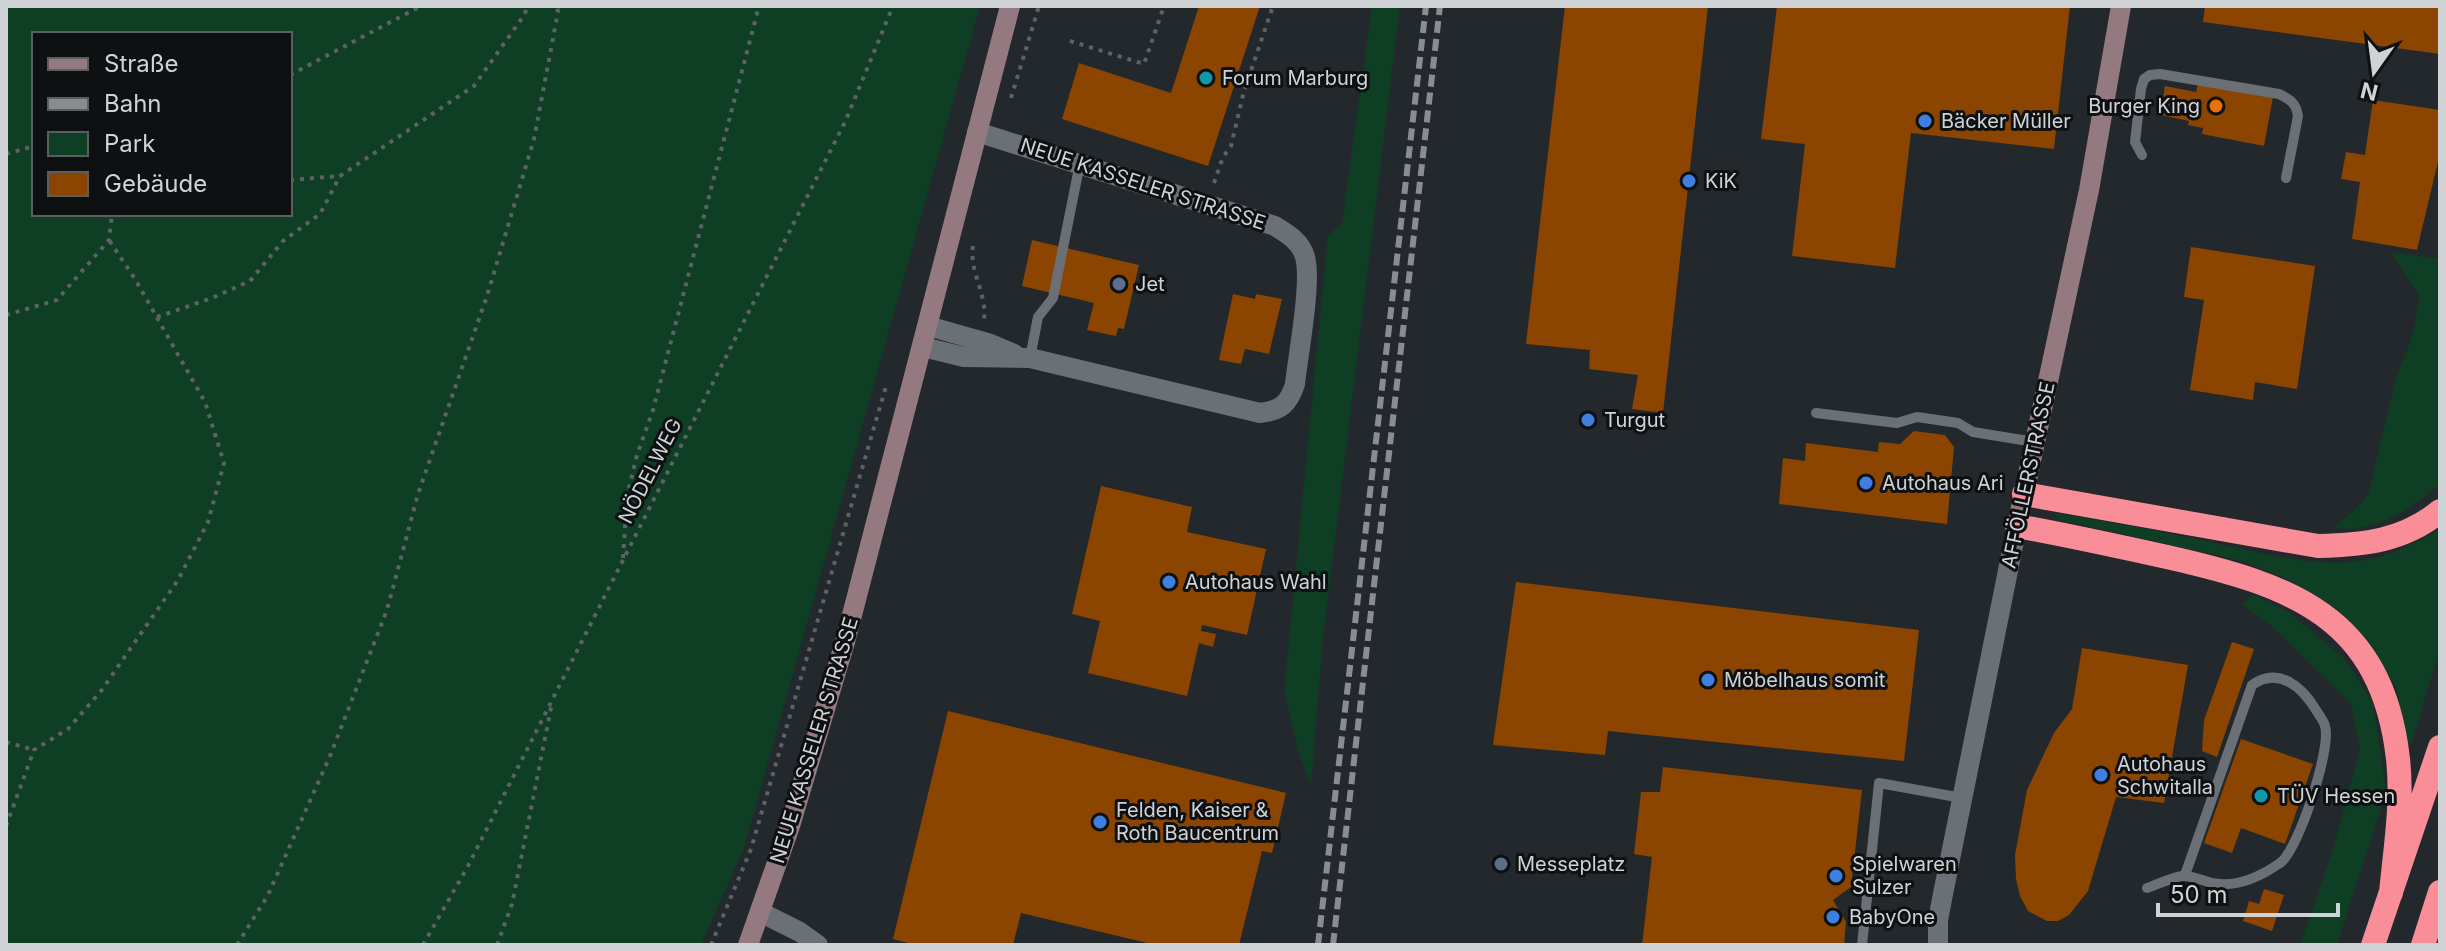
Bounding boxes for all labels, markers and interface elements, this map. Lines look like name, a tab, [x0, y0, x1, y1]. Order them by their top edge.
legend	[32, 32, 292, 216]
north arrow	[2334, 32, 2414, 112]
text: Straße	[104, 49, 179, 78]
place label: Forum Marburg	[1222, 66, 1368, 90]
marker: Forum Marburg	[1197, 69, 1215, 87]
text: N	[2358, 77, 2380, 106]
text: Bahn	[104, 89, 162, 118]
place label: Burger King	[2088, 94, 2200, 118]
marker: Burger King	[2207, 97, 2225, 115]
place label: Bäcker Müller	[1941, 109, 2071, 133]
marker: Bäcker Müller	[1916, 112, 1934, 130]
text: Park	[104, 129, 155, 158]
street label: NEUE KASSELER STRASSE	[1017, 133, 1269, 235]
text: Gebäude	[104, 169, 207, 198]
place label: KiK	[1705, 169, 1737, 193]
marker: KiK	[1680, 172, 1698, 190]
place label: Jet	[1135, 272, 1165, 296]
marker: Jet	[1110, 275, 1128, 293]
street label: AFFÖLLERSTRASSE	[1996, 379, 2060, 571]
place label: Turgut	[1604, 408, 1666, 432]
marker: Turgut	[1579, 411, 1597, 429]
street label: NÖDELWEG	[613, 414, 687, 528]
place label: Autohaus Ari	[1882, 471, 2004, 495]
marker: Autohaus Ari	[1857, 474, 1875, 492]
place label: Autohaus Wahl	[1185, 570, 1327, 594]
marker: Autohaus Wahl	[1160, 573, 1178, 591]
street label: NEUE KASSELER STRASSE	[765, 614, 863, 866]
place label: Möbelhaus somit	[1724, 668, 1886, 692]
marker: Möbelhaus somit	[1699, 671, 1717, 689]
place label: Autohaus Schwitalla	[2117, 752, 2213, 799]
marker: Autohaus Schwitalla	[2092, 766, 2110, 784]
place label: TÜV Hessen	[2277, 784, 2395, 808]
marker: TÜV Hessen	[2252, 787, 2270, 805]
place label: Felden, Kaiser & Roth Baucentrum	[1116, 798, 1279, 845]
marker: Felden, Kaiser & Roth Baucentrum	[1091, 813, 1109, 831]
place label: Messeplatz	[1517, 852, 1625, 876]
place label: Spielwaren Sulzer	[1852, 852, 1957, 899]
marker: Messeplatz	[1492, 855, 1510, 873]
marker: Spielwaren Sulzer	[1827, 867, 1845, 885]
scale bar	[2158, 867, 2338, 917]
text: 50 m	[2170, 880, 2228, 909]
place label: BabyOne	[1849, 905, 1935, 929]
marker: BabyOne	[1824, 908, 1842, 926]

